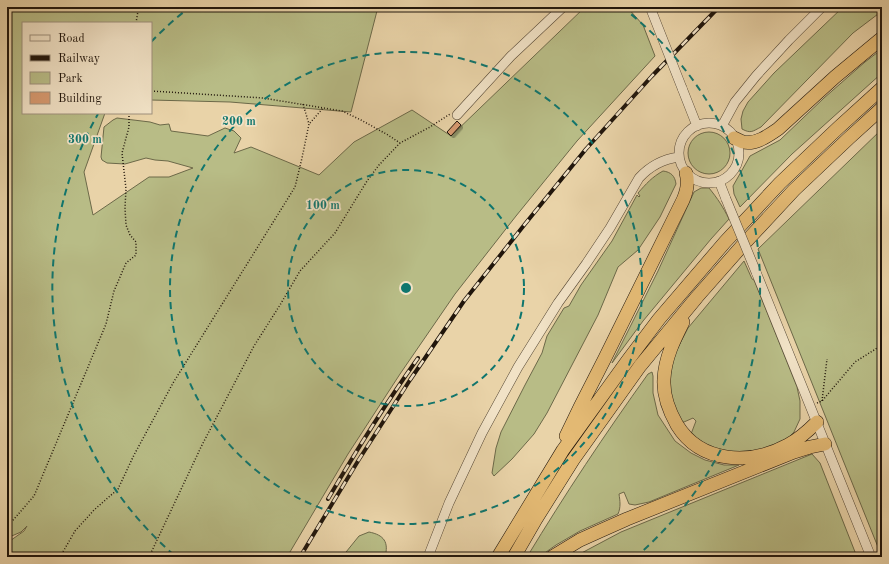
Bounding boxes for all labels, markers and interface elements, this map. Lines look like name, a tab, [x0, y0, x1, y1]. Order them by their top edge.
legend	[22, 22, 152, 114]
text: Road	[58, 33, 85, 45]
text: Railway	[58, 53, 101, 65]
text: Park	[58, 73, 83, 85]
text: Building	[58, 93, 102, 105]
text: 200 m	[222, 116, 256, 128]
text: 300 m	[68, 134, 102, 146]
text: 100 m	[306, 200, 340, 212]
centre of rings	[399, 281, 413, 295]

